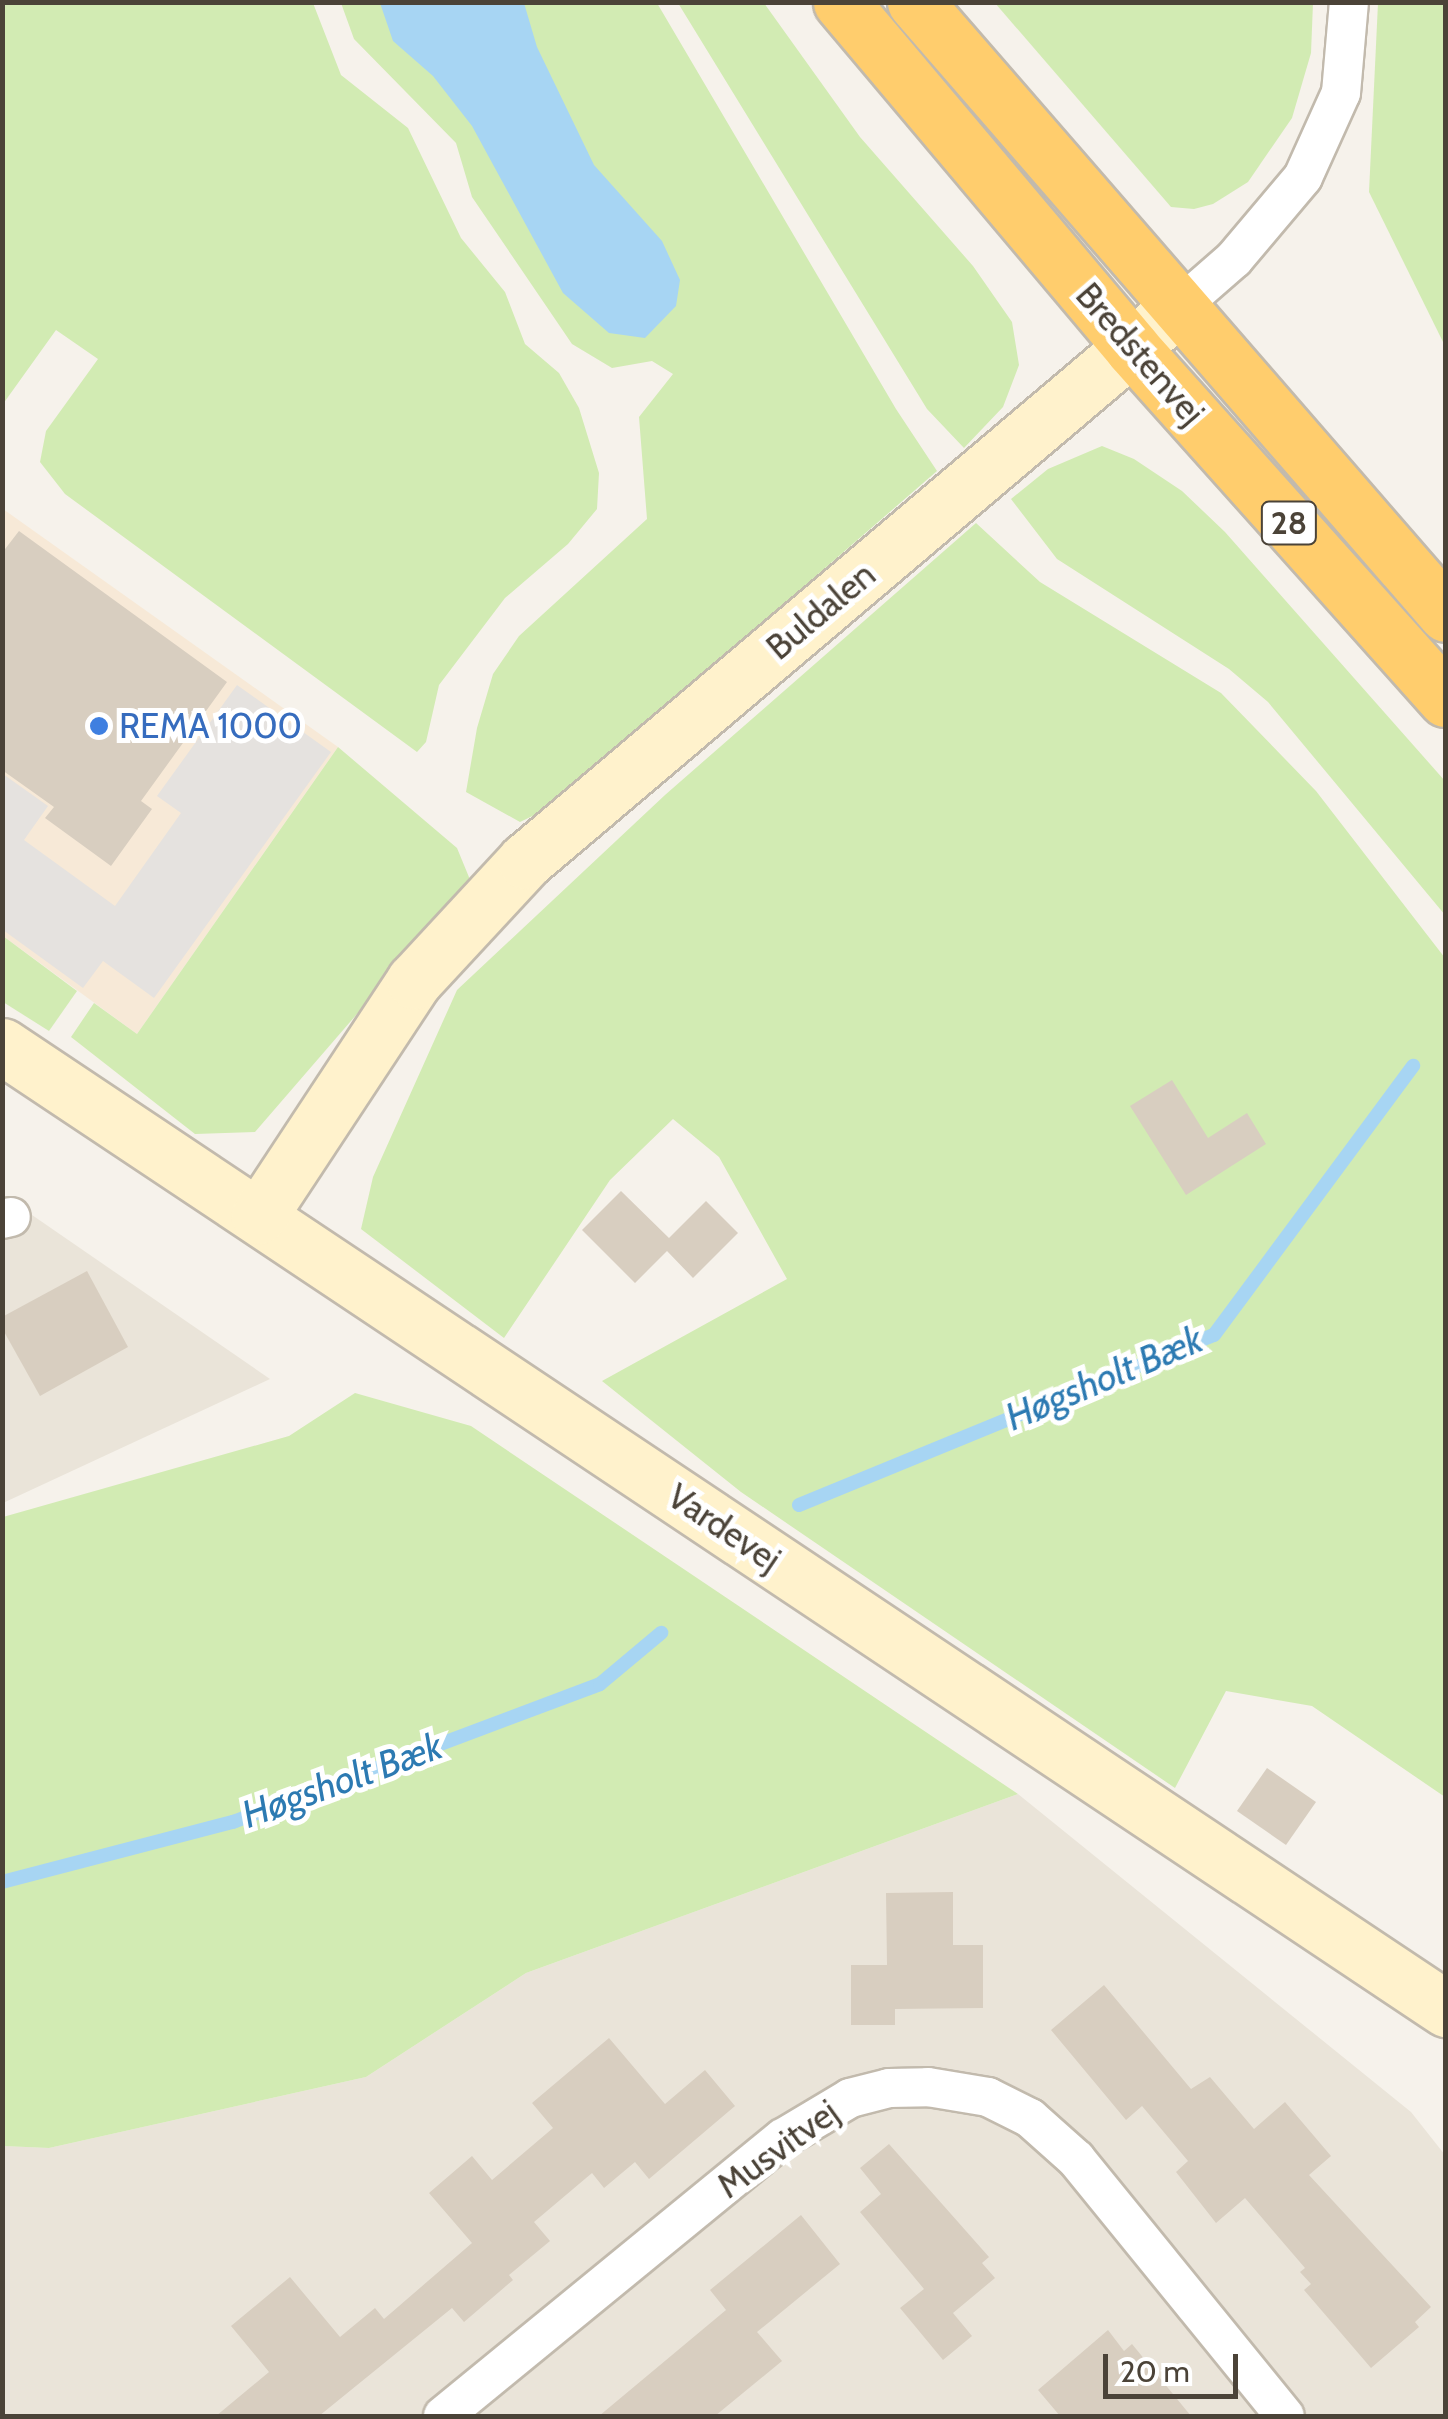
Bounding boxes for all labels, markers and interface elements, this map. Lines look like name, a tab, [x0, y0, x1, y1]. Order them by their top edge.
street label: Bredstenvej	[1067, 275, 1213, 433]
road number: 28	[1259, 496, 1319, 550]
street label: Buldalen	[758, 553, 884, 669]
place label: REMA 1000	[119, 705, 302, 747]
marker: REMA 1000	[88, 715, 110, 737]
water label: Høgsholt Bæk	[999, 1316, 1209, 1440]
street label: Vardevej	[660, 1475, 788, 1581]
water label: Høgsholt Bæk	[236, 1723, 448, 1837]
street label: Musvitvej	[709, 2091, 847, 2207]
scale bar	[1108, 2334, 1243, 2396]
text: 20 m	[1120, 2353, 1190, 2390]

